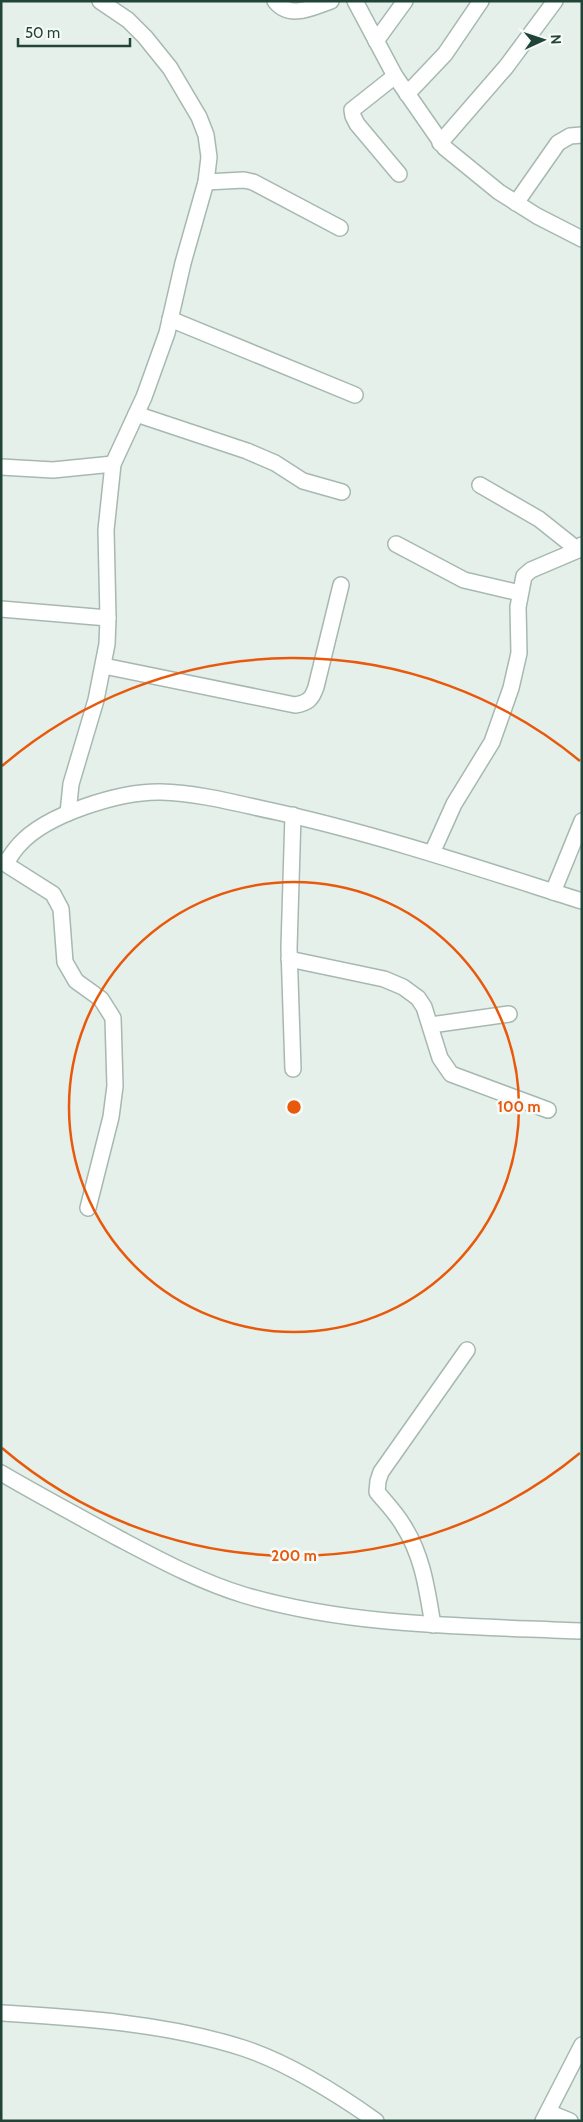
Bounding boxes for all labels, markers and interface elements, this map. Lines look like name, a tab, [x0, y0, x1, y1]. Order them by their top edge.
scale bar	[18, 15, 130, 47]
north arrow	[518, 15, 568, 65]
text: 50 m	[25, 24, 60, 42]
text: N	[547, 34, 565, 45]
centre of rings	[285, 1098, 303, 1116]
text: 100 m	[497, 1098, 541, 1116]
text: 200 m	[271, 1547, 317, 1565]

